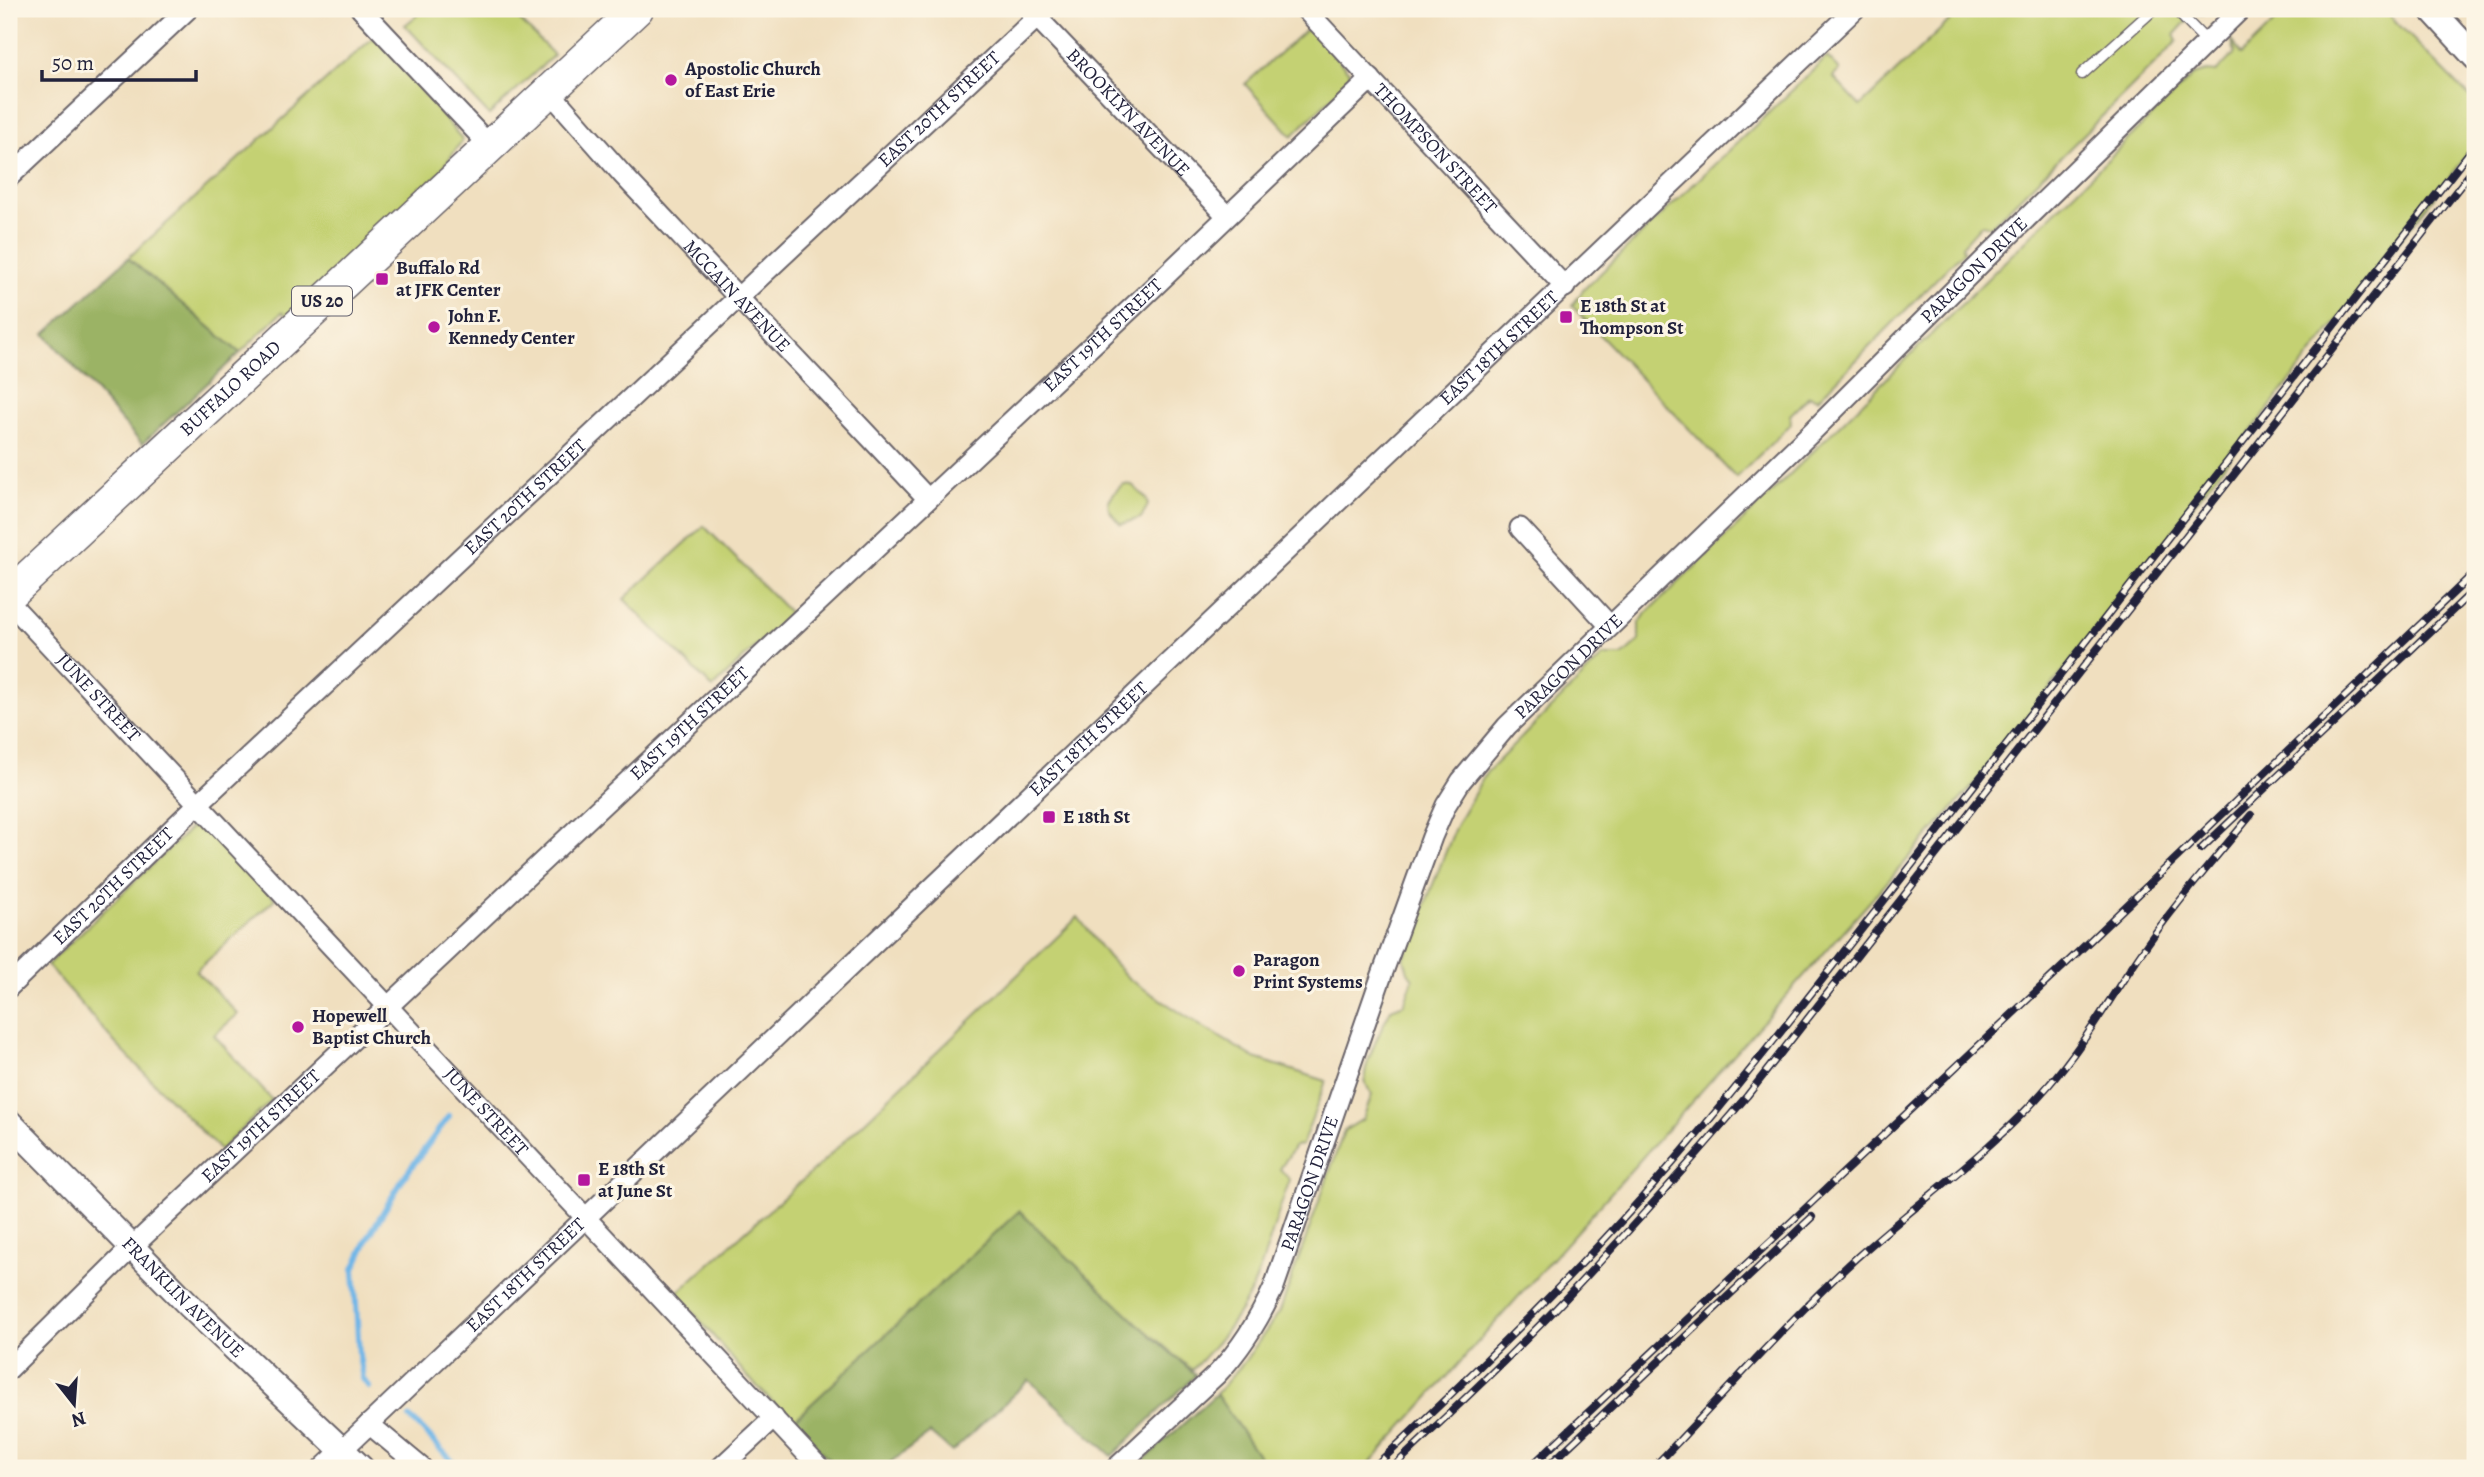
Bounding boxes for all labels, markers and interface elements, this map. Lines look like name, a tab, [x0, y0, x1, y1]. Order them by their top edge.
scale bar	[42, 38, 196, 82]
street label: BROOKLYN AVENUE	[1060, 43, 1196, 183]
street label: EAST 20TH STREET	[872, 45, 1007, 173]
text: 50 m	[52, 49, 94, 77]
place label: Apostolic Church of East Erie	[684, 56, 821, 104]
marker: Apostolic Church of East Erie	[663, 72, 679, 88]
street label: THOMPSON STREET	[1368, 78, 1503, 220]
street label: PARAGON DRIVE	[1915, 211, 2033, 329]
street label: MCCAIN AVENUE	[677, 234, 796, 358]
place label: Buffalo Rd at JFK Center	[396, 255, 501, 303]
marker: Buffalo Rd at JFK Center	[374, 271, 390, 287]
street label: EAST 19TH STREET	[1037, 272, 1168, 398]
street label: EAST 18TH STREET	[1434, 285, 1565, 411]
road number: US 20	[292, 286, 352, 316]
place label: E 18th St at Thompson St	[1580, 293, 1684, 341]
place label: John F. Kennedy Center	[448, 303, 575, 351]
marker: E 18th St at Thompson St	[1558, 309, 1574, 325]
marker: John F. Kennedy Center	[426, 319, 442, 335]
street label: BUFFALO ROAD	[174, 334, 287, 442]
street label: EAST 20TH STREET	[459, 433, 593, 561]
street label: PARAGON DRIVE	[1509, 608, 1629, 725]
street label: JUNE STREET	[51, 648, 147, 748]
street label: EAST 19TH STREET	[624, 660, 755, 786]
street label: EAST 18TH STREET	[1023, 676, 1154, 802]
place label: E 18th St	[1063, 804, 1131, 830]
marker: E 18th St	[1041, 809, 1057, 825]
street label: EAST 20TH STREET	[47, 821, 180, 951]
place label: Paragon Print Systems	[1253, 947, 1363, 995]
marker: Paragon Print Systems	[1231, 963, 1247, 979]
place label: Hopewell Baptist Church	[312, 1003, 431, 1051]
marker: Hopewell Baptist Church	[290, 1019, 306, 1035]
street label: JUNE STREET	[438, 1061, 535, 1162]
street label: EAST 19TH STREET	[195, 1063, 327, 1189]
street label: PARAGON DRIVE	[1274, 1112, 1345, 1255]
place label: E 18th St at June St	[598, 1156, 673, 1204]
marker: E 18th St at June St	[576, 1172, 592, 1188]
street label: EAST 18TH STREET	[460, 1211, 592, 1338]
street label: FRANKLIN AVENUE	[116, 1231, 250, 1364]
north arrow	[38, 1368, 108, 1438]
text: N	[68, 1405, 89, 1434]

